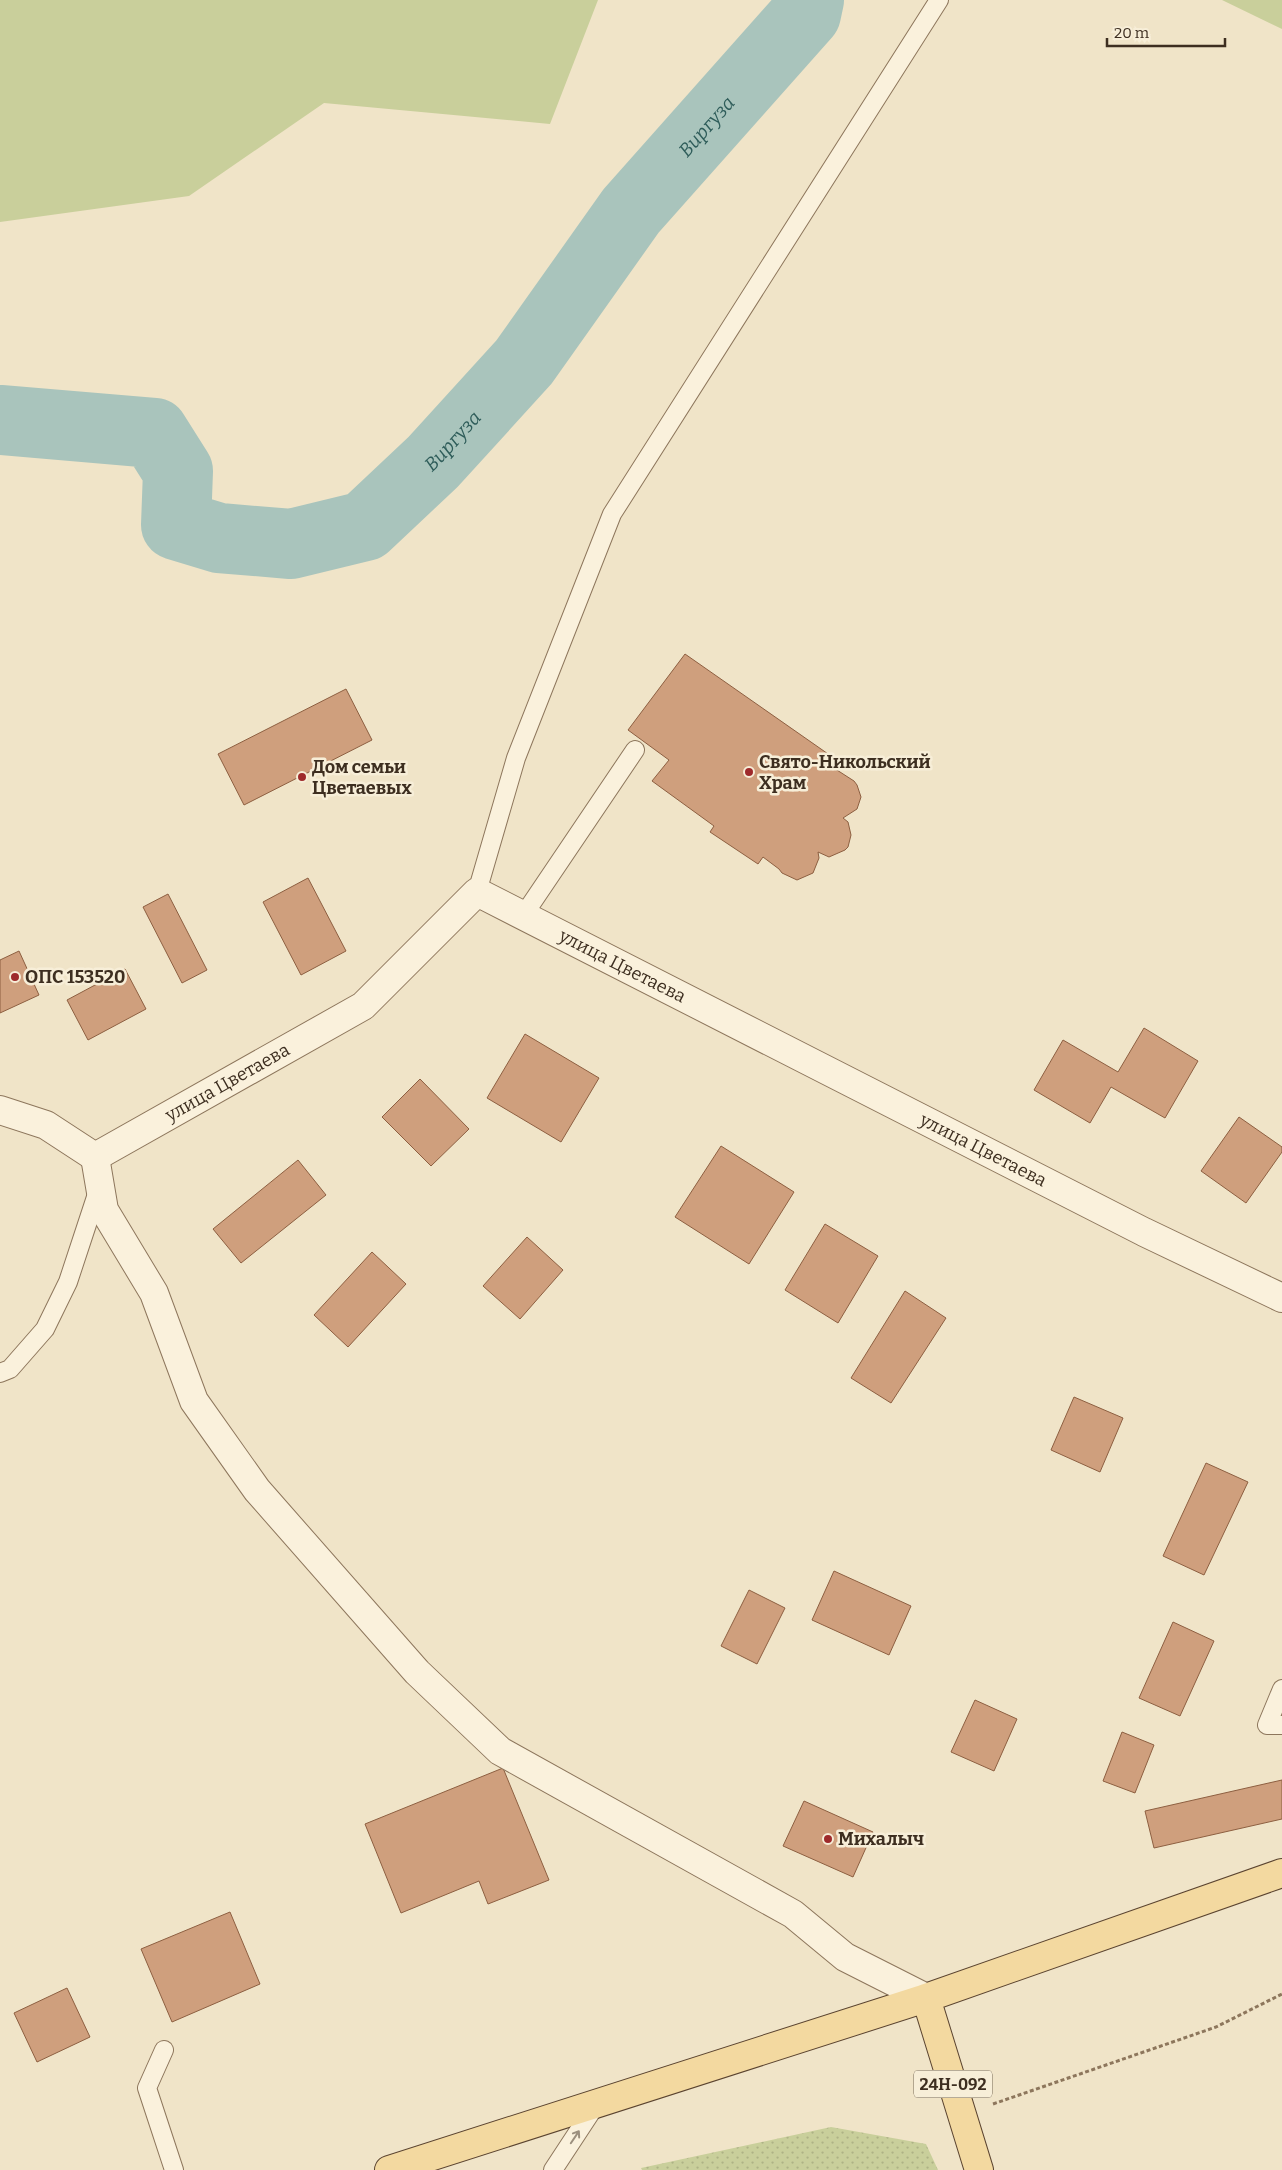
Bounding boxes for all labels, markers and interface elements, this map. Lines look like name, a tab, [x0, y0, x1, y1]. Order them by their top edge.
scale bar	[1107, 15, 1224, 47]
text: 20 m	[1114, 24, 1150, 42]
water label: Виргуза	[674, 91, 740, 162]
water label: Виргуза	[420, 406, 486, 476]
place label: Свято-Никольский Храм	[759, 751, 931, 794]
place label: Дом семьи Цветаевых	[312, 756, 412, 799]
marker: Свято-Никольский Храм	[743, 766, 755, 778]
marker: Дом семьи Цветаевых	[296, 771, 308, 783]
street label: улица Цветаева	[555, 924, 690, 1008]
place label: ОПС 153520	[25, 966, 125, 988]
marker: ОПС 153520	[9, 971, 21, 983]
street label: улица Цветаева	[161, 1039, 294, 1127]
street label: улица Цветаева	[915, 1108, 1050, 1192]
place label: Михалыч	[838, 1828, 924, 1850]
marker: Михалыч	[822, 1833, 834, 1845]
road number: 24Н-092	[914, 2070, 992, 2098]
one-way arrow	[570, 2130, 580, 2144]

